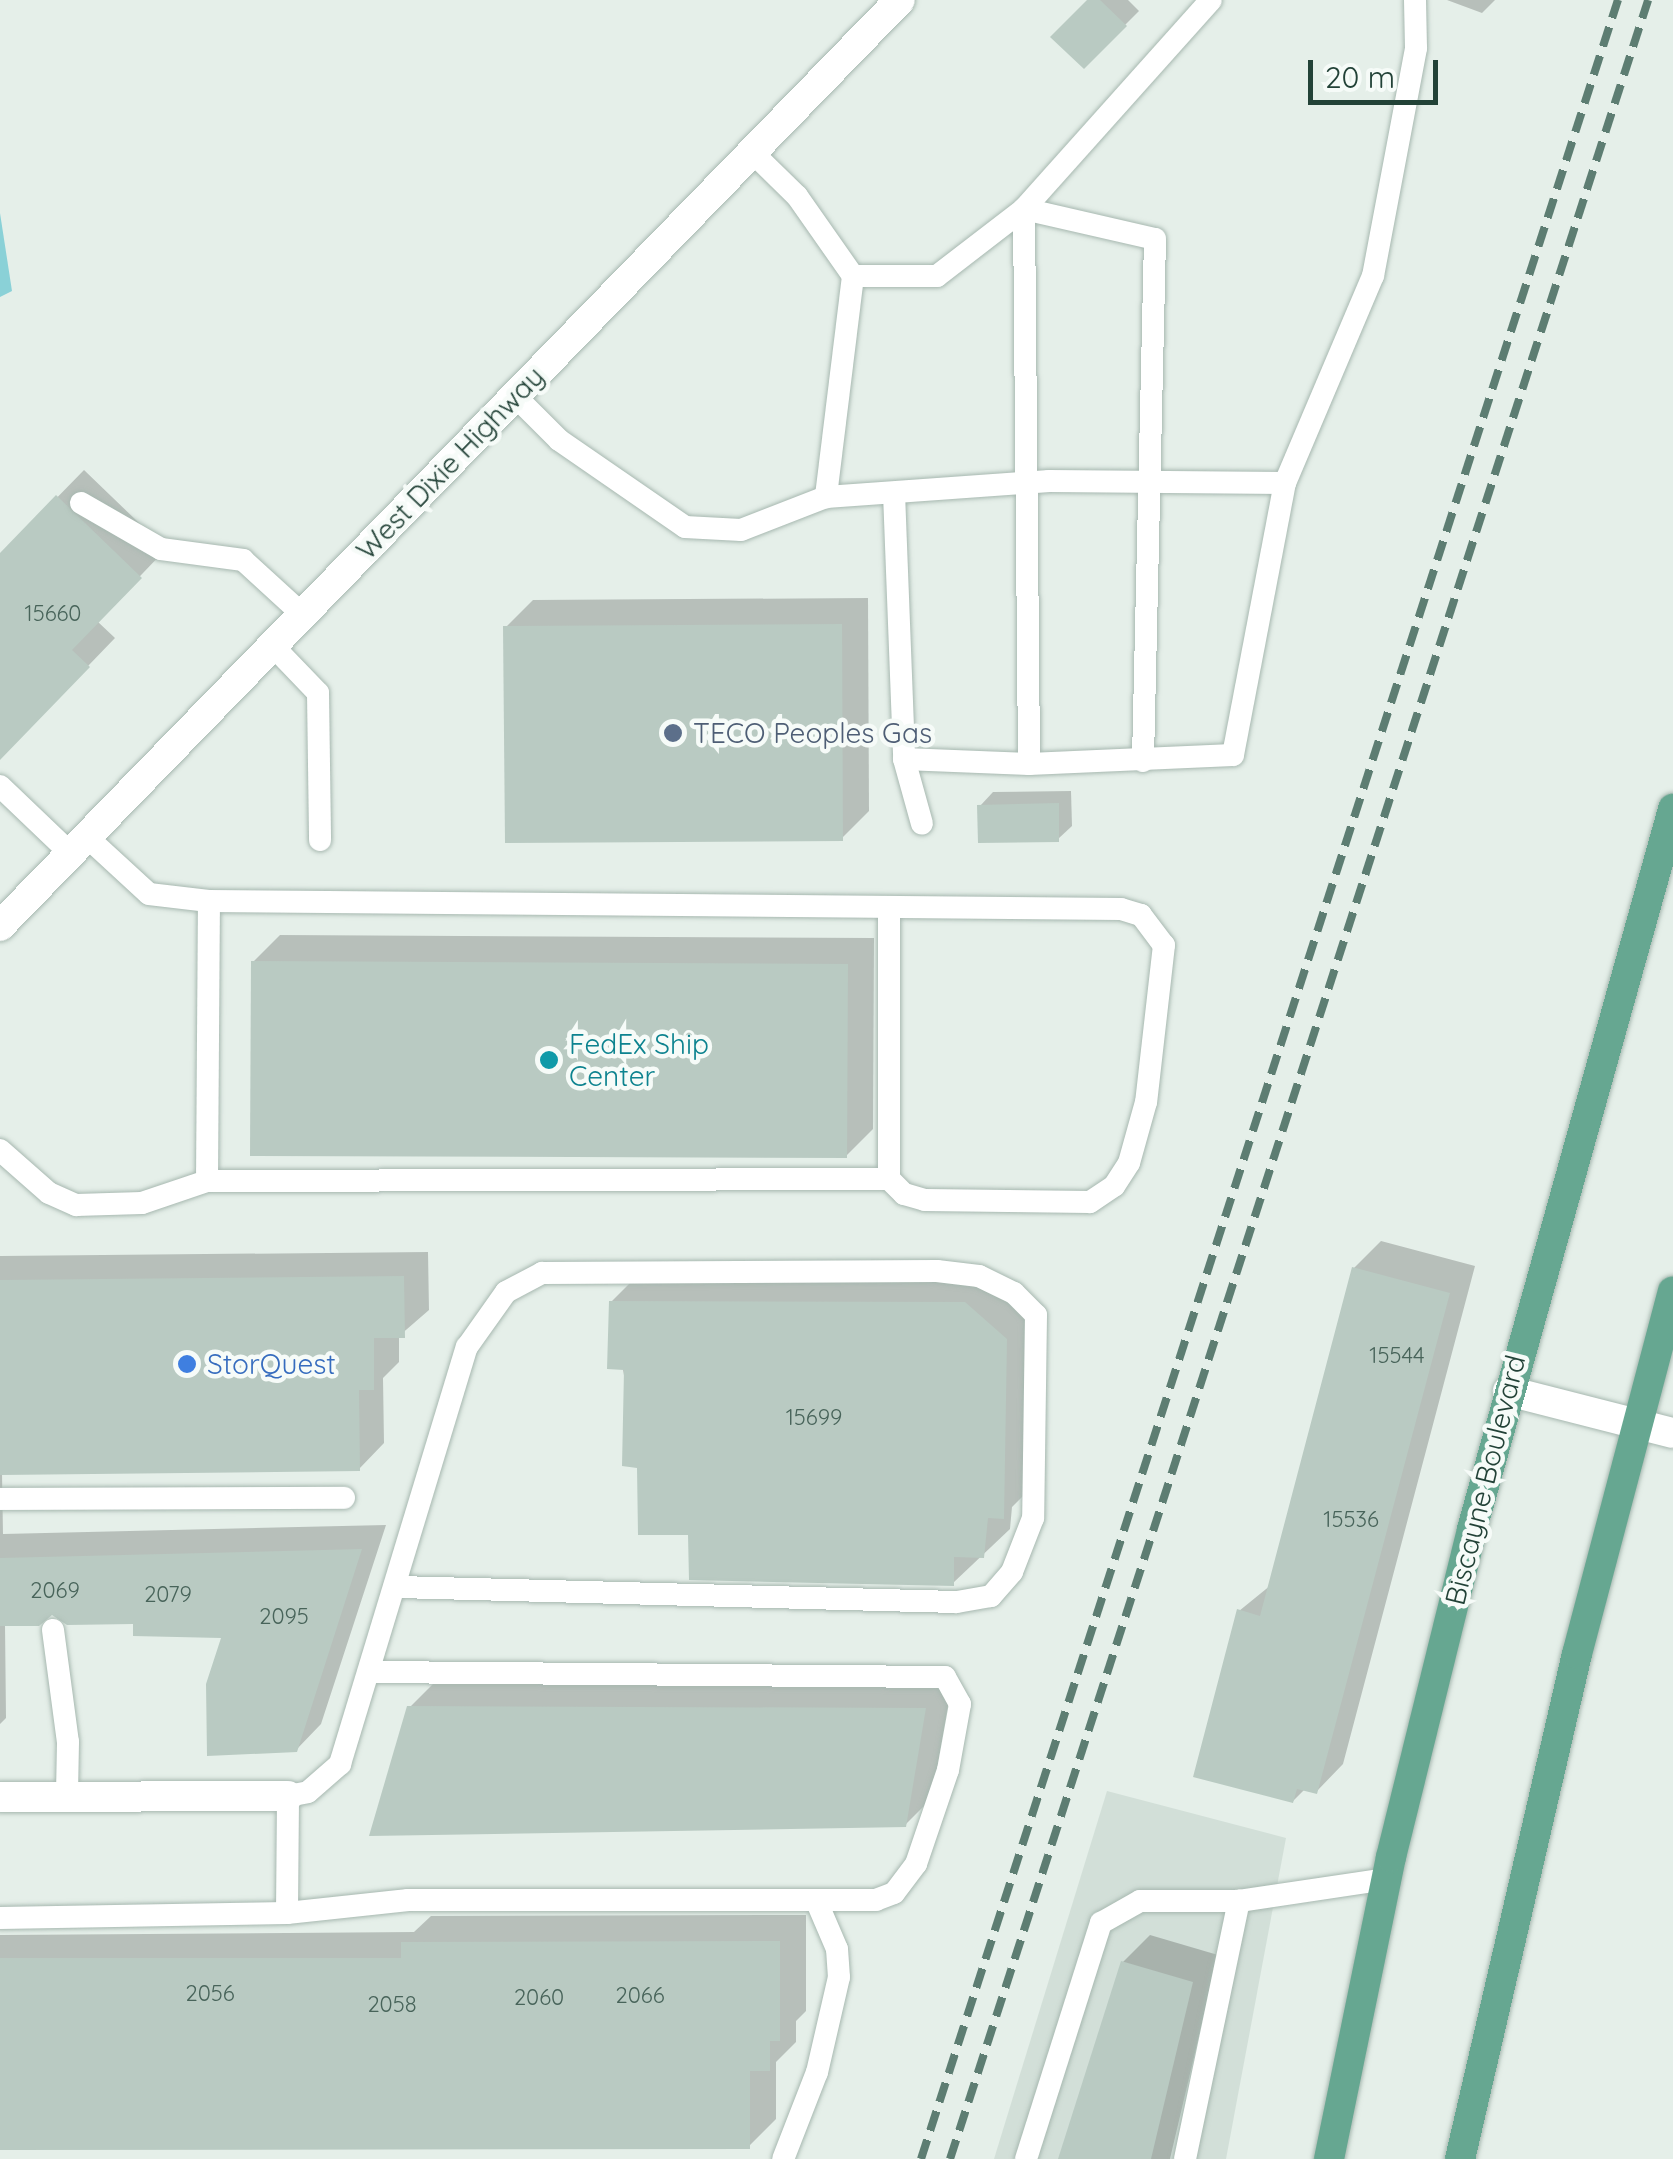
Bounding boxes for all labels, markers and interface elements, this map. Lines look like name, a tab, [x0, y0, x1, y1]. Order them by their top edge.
scale bar	[1313, 40, 1443, 102]
text: 20 m	[1325, 58, 1395, 96]
street label: West Dixie Highway	[349, 359, 551, 567]
house number: 15660	[25, 601, 81, 627]
place label: TECO Peoples Gas	[693, 716, 932, 750]
marker: TECO Peoples Gas	[662, 722, 684, 744]
place label: FedEx Ship Center	[569, 1027, 709, 1093]
marker: FedEx Ship Center	[538, 1049, 560, 1071]
house number: 15544	[1369, 1343, 1425, 1369]
place label: StorQuest	[207, 1347, 336, 1381]
street label: Biscayne Boulevard	[1438, 1352, 1532, 1608]
marker: StorQuest	[176, 1353, 198, 1375]
house number: 15699	[786, 1405, 842, 1431]
house number: 15536	[1323, 1507, 1379, 1533]
house number: 2069	[30, 1578, 80, 1604]
house number: 2079	[144, 1582, 192, 1608]
house number: 2095	[259, 1604, 309, 1630]
house number: 2056	[185, 1981, 235, 2007]
house number: 2066	[616, 1983, 664, 2009]
house number: 2060	[514, 1985, 564, 2011]
house number: 2058	[367, 1992, 417, 2018]

